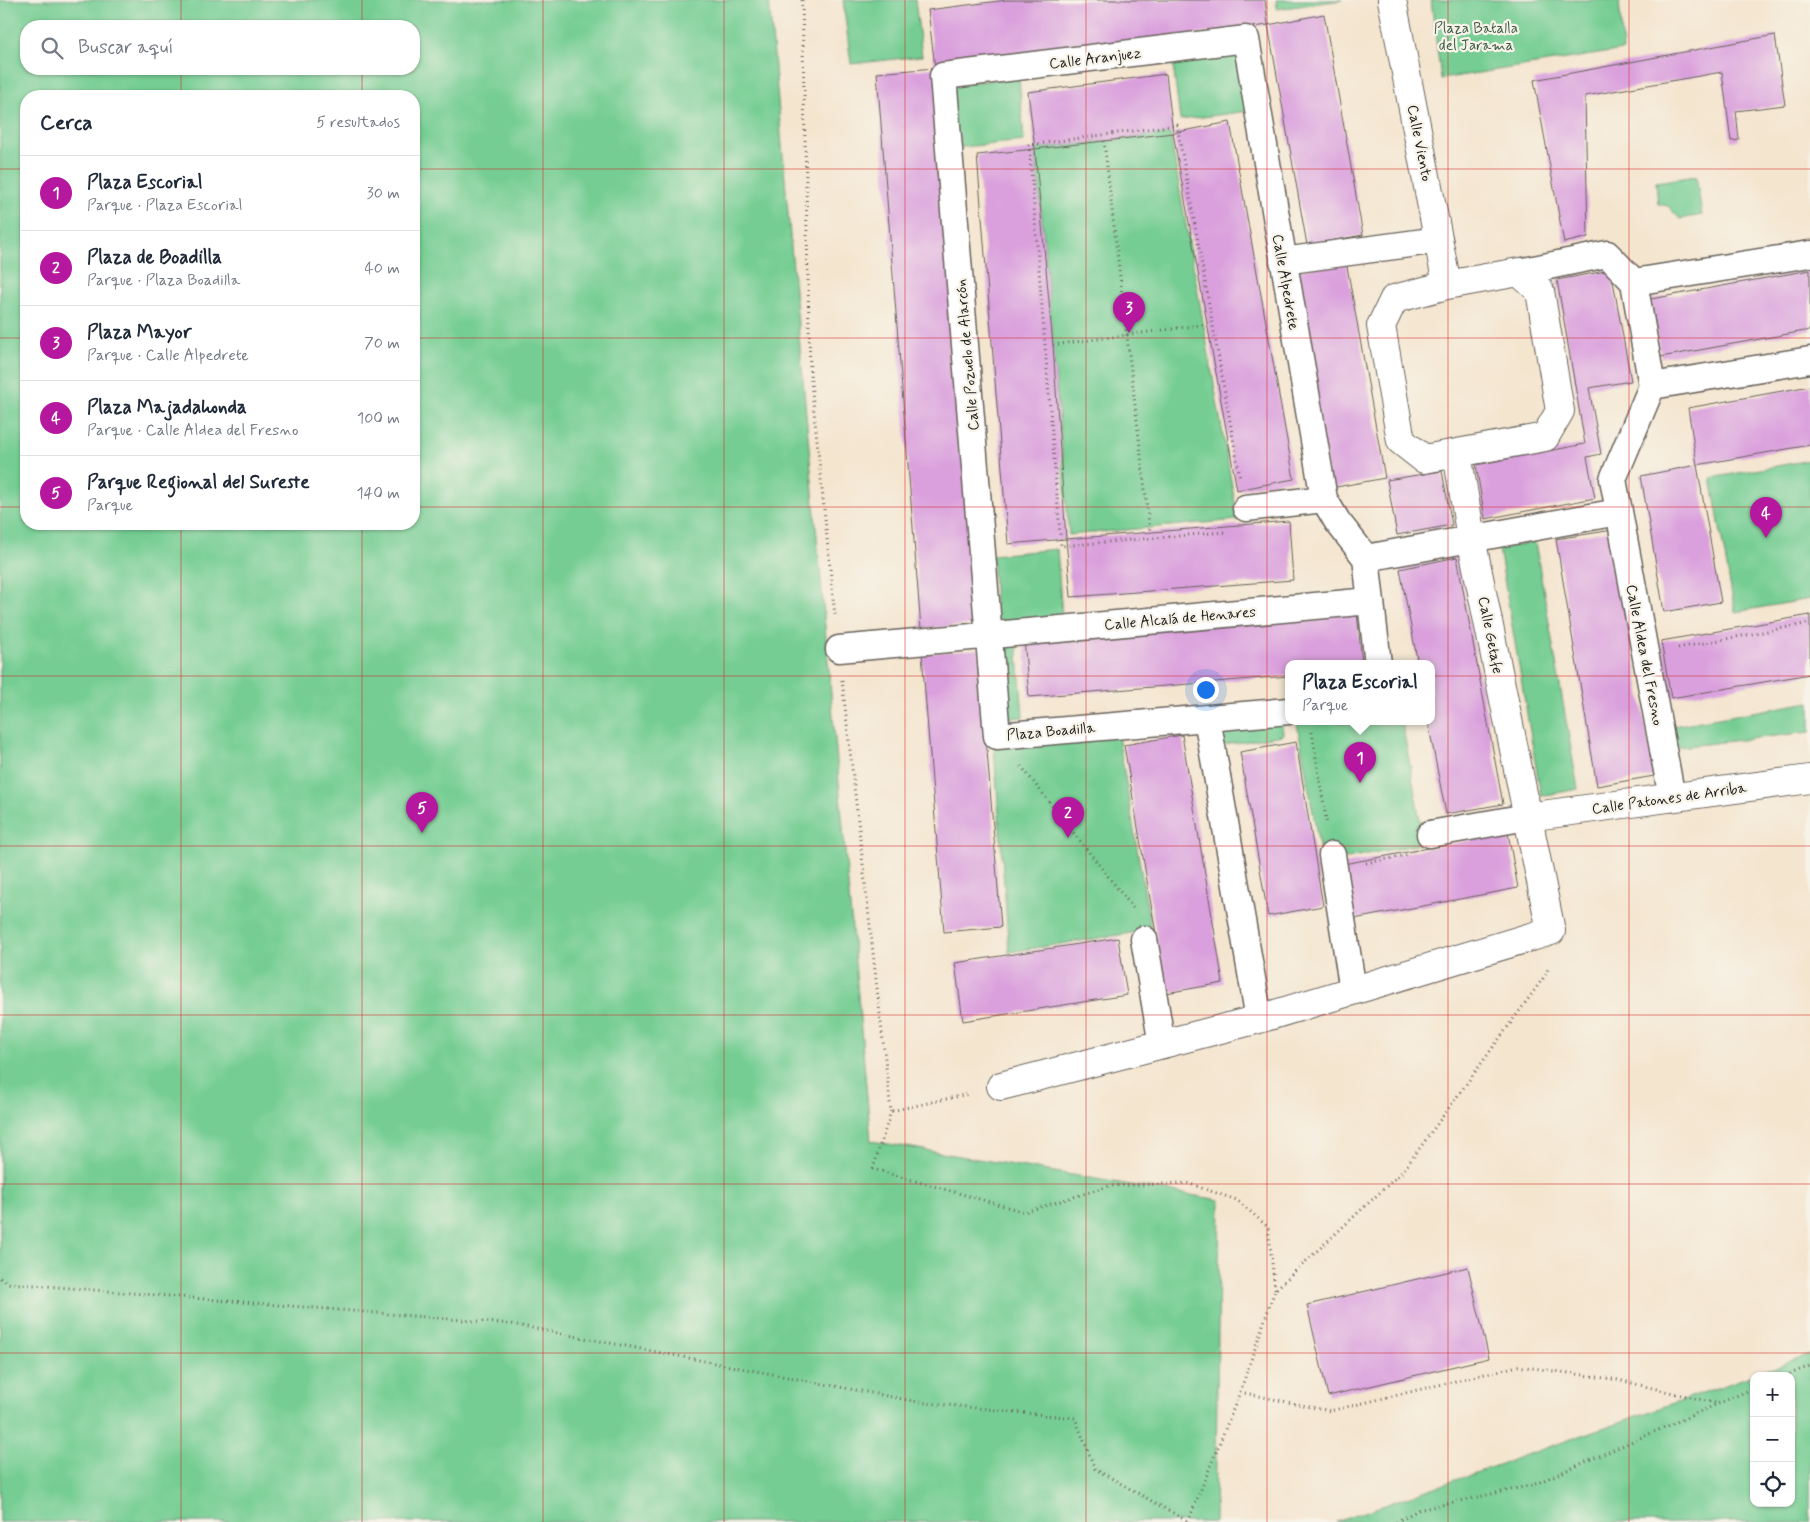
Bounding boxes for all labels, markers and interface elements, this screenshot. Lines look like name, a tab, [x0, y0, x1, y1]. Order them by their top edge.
park label: Plaza Batalla del Jarama	[1434, 19, 1518, 56]
search box	[20, 20, 420, 75]
icon: search	[38, 34, 66, 62]
text: Buscar aquí	[78, 35, 173, 60]
street label: Calle Aranjuez	[1048, 43, 1142, 75]
street label: Calle Viento	[1402, 103, 1436, 183]
text: Cerca	[40, 109, 93, 137]
text: 5 resultados	[316, 112, 400, 133]
text: Plaza Escorial	[87, 170, 202, 195]
text: 1	[52, 183, 60, 204]
text: 30 m	[367, 183, 400, 204]
text: Parque · Plaza Escorial	[87, 195, 243, 216]
street label: Calle Alpedrete	[1267, 233, 1303, 332]
text: Plaza de Boadilla	[87, 245, 222, 270]
text: 2	[52, 258, 60, 279]
text: 40 m	[364, 258, 400, 279]
text: Parque · Plaza Boadilla	[87, 270, 240, 291]
street label: Calle Pozuelo de Alarcón	[951, 278, 985, 432]
pin: 3	[1113, 292, 1145, 333]
text: Plaza Mayor	[87, 320, 192, 345]
text: 3	[52, 333, 60, 354]
text: 70 m	[364, 333, 400, 354]
text: Parque · Calle Alpedrete	[87, 345, 249, 366]
text: Plaza Majadahonda	[87, 395, 247, 420]
text: 4	[51, 408, 61, 429]
text: 100 m	[357, 408, 400, 429]
text: Parque · Calle Aldea del Fresno	[87, 420, 298, 441]
text: Parque Regional del Sureste	[87, 470, 310, 495]
text: 5	[51, 483, 61, 504]
text: 140 m	[356, 483, 400, 504]
text: Parque	[87, 495, 133, 516]
pin: 4	[1750, 497, 1782, 538]
street label: Calle Aldea del Fresno	[1621, 583, 1668, 728]
street label: Calle Getafe	[1473, 595, 1507, 676]
street label: Calle Alcalá de Henares	[1103, 602, 1257, 636]
popup	[1285, 660, 1435, 725]
text: Plaza Escorial	[1302, 670, 1418, 695]
your location	[1193, 677, 1219, 703]
text: Parque	[1302, 695, 1348, 716]
street label: Plaza Boadilla	[1006, 718, 1097, 746]
pin: 1	[1344, 742, 1376, 783]
street label: Calle Patones de Arriba	[1591, 778, 1749, 820]
pin: 5	[406, 792, 438, 833]
pin: 2	[1052, 797, 1084, 838]
map controls	[1750, 1372, 1795, 1507]
button: +	[1750, 1372, 1795, 1417]
button: −	[1750, 1417, 1795, 1462]
button: locate	[1750, 1462, 1795, 1507]

